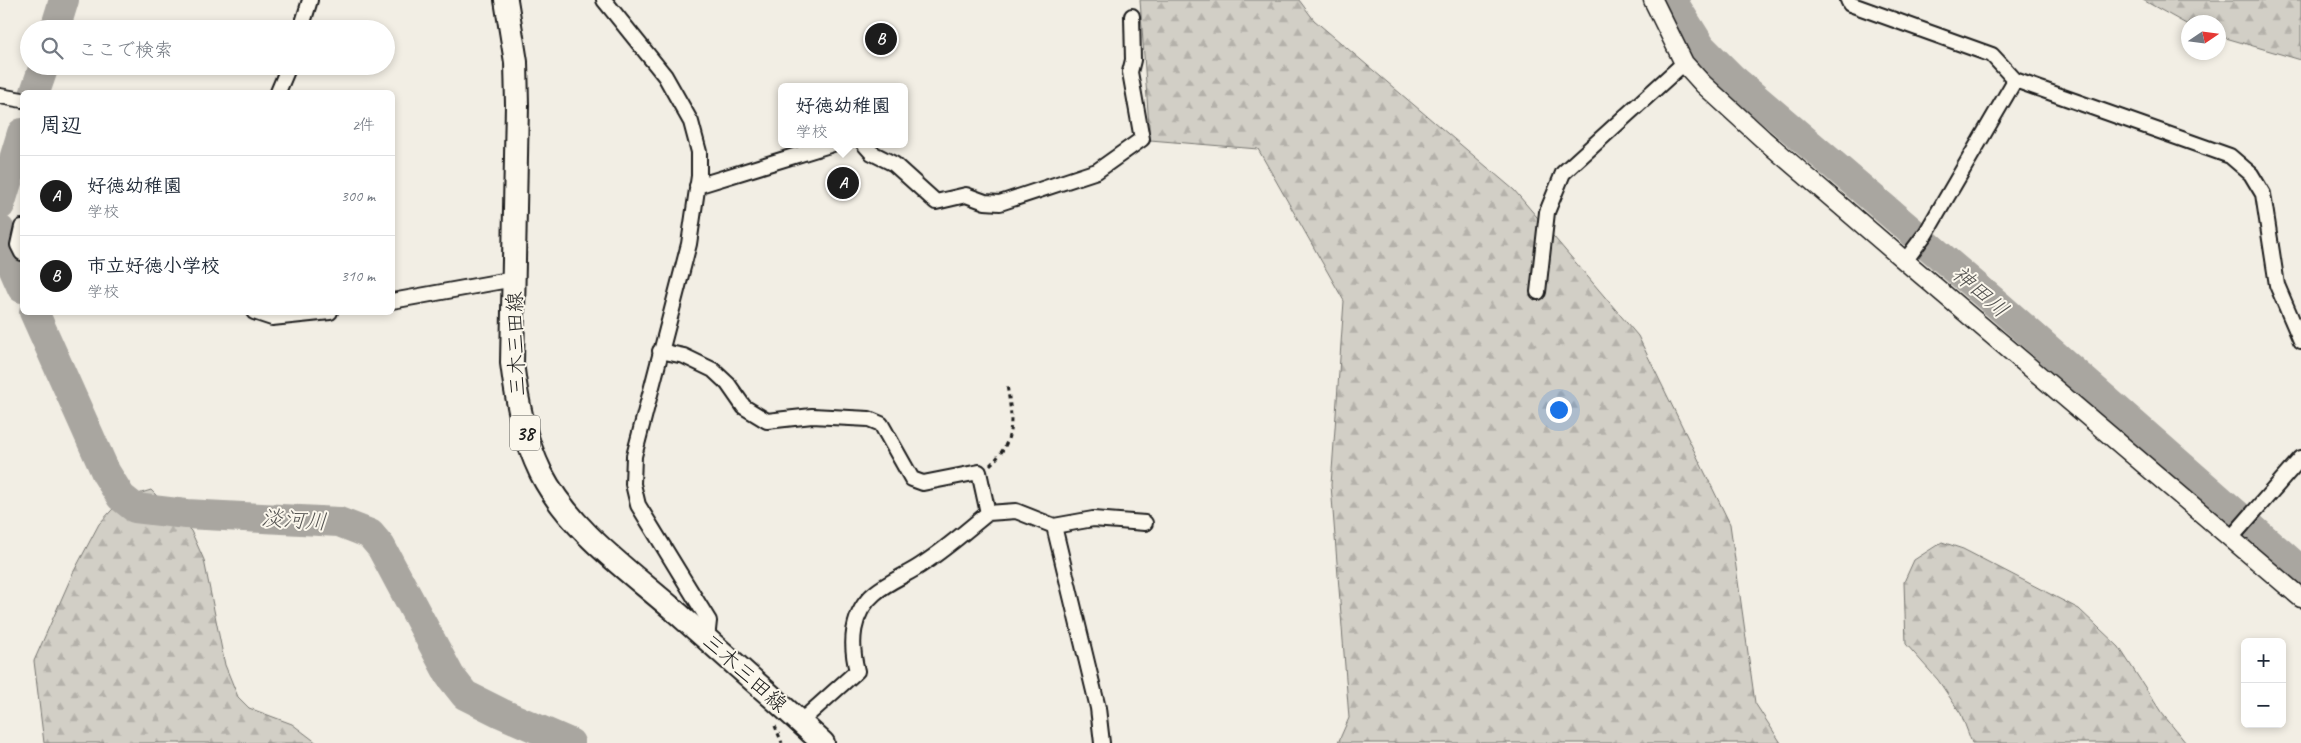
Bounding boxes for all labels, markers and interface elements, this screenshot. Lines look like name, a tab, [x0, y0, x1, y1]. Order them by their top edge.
north arrow	[2181, 15, 2226, 60]
search box	[20, 20, 395, 75]
pin: B	[865, 20, 897, 58]
icon: search	[38, 34, 66, 62]
text: ここで検索	[78, 38, 173, 62]
popup	[778, 83, 908, 148]
text: 好徳幼稚園	[795, 94, 891, 118]
text: 周辺	[40, 112, 82, 138]
text: 2件	[352, 115, 375, 135]
text: 学校	[795, 122, 828, 142]
pin: A	[827, 164, 859, 202]
text: 好徳幼稚園	[87, 174, 182, 198]
text: A	[52, 186, 60, 206]
text: 300 m	[341, 186, 375, 206]
text: 学校	[87, 202, 119, 222]
text: 市立好徳小学校	[87, 254, 220, 278]
water label: 神田川	[1946, 260, 2014, 324]
text: B	[52, 266, 60, 286]
text: 310 m	[341, 266, 375, 286]
text: 学校	[87, 282, 119, 302]
street label: 三木三田線	[501, 291, 531, 397]
your location	[1546, 397, 1572, 423]
road number: 38	[510, 416, 540, 450]
water label: 淡河川	[260, 504, 328, 536]
street label: 三木三田線	[697, 628, 793, 718]
map controls	[2241, 638, 2286, 728]
button: +	[2241, 638, 2286, 683]
button: −	[2241, 683, 2286, 728]

